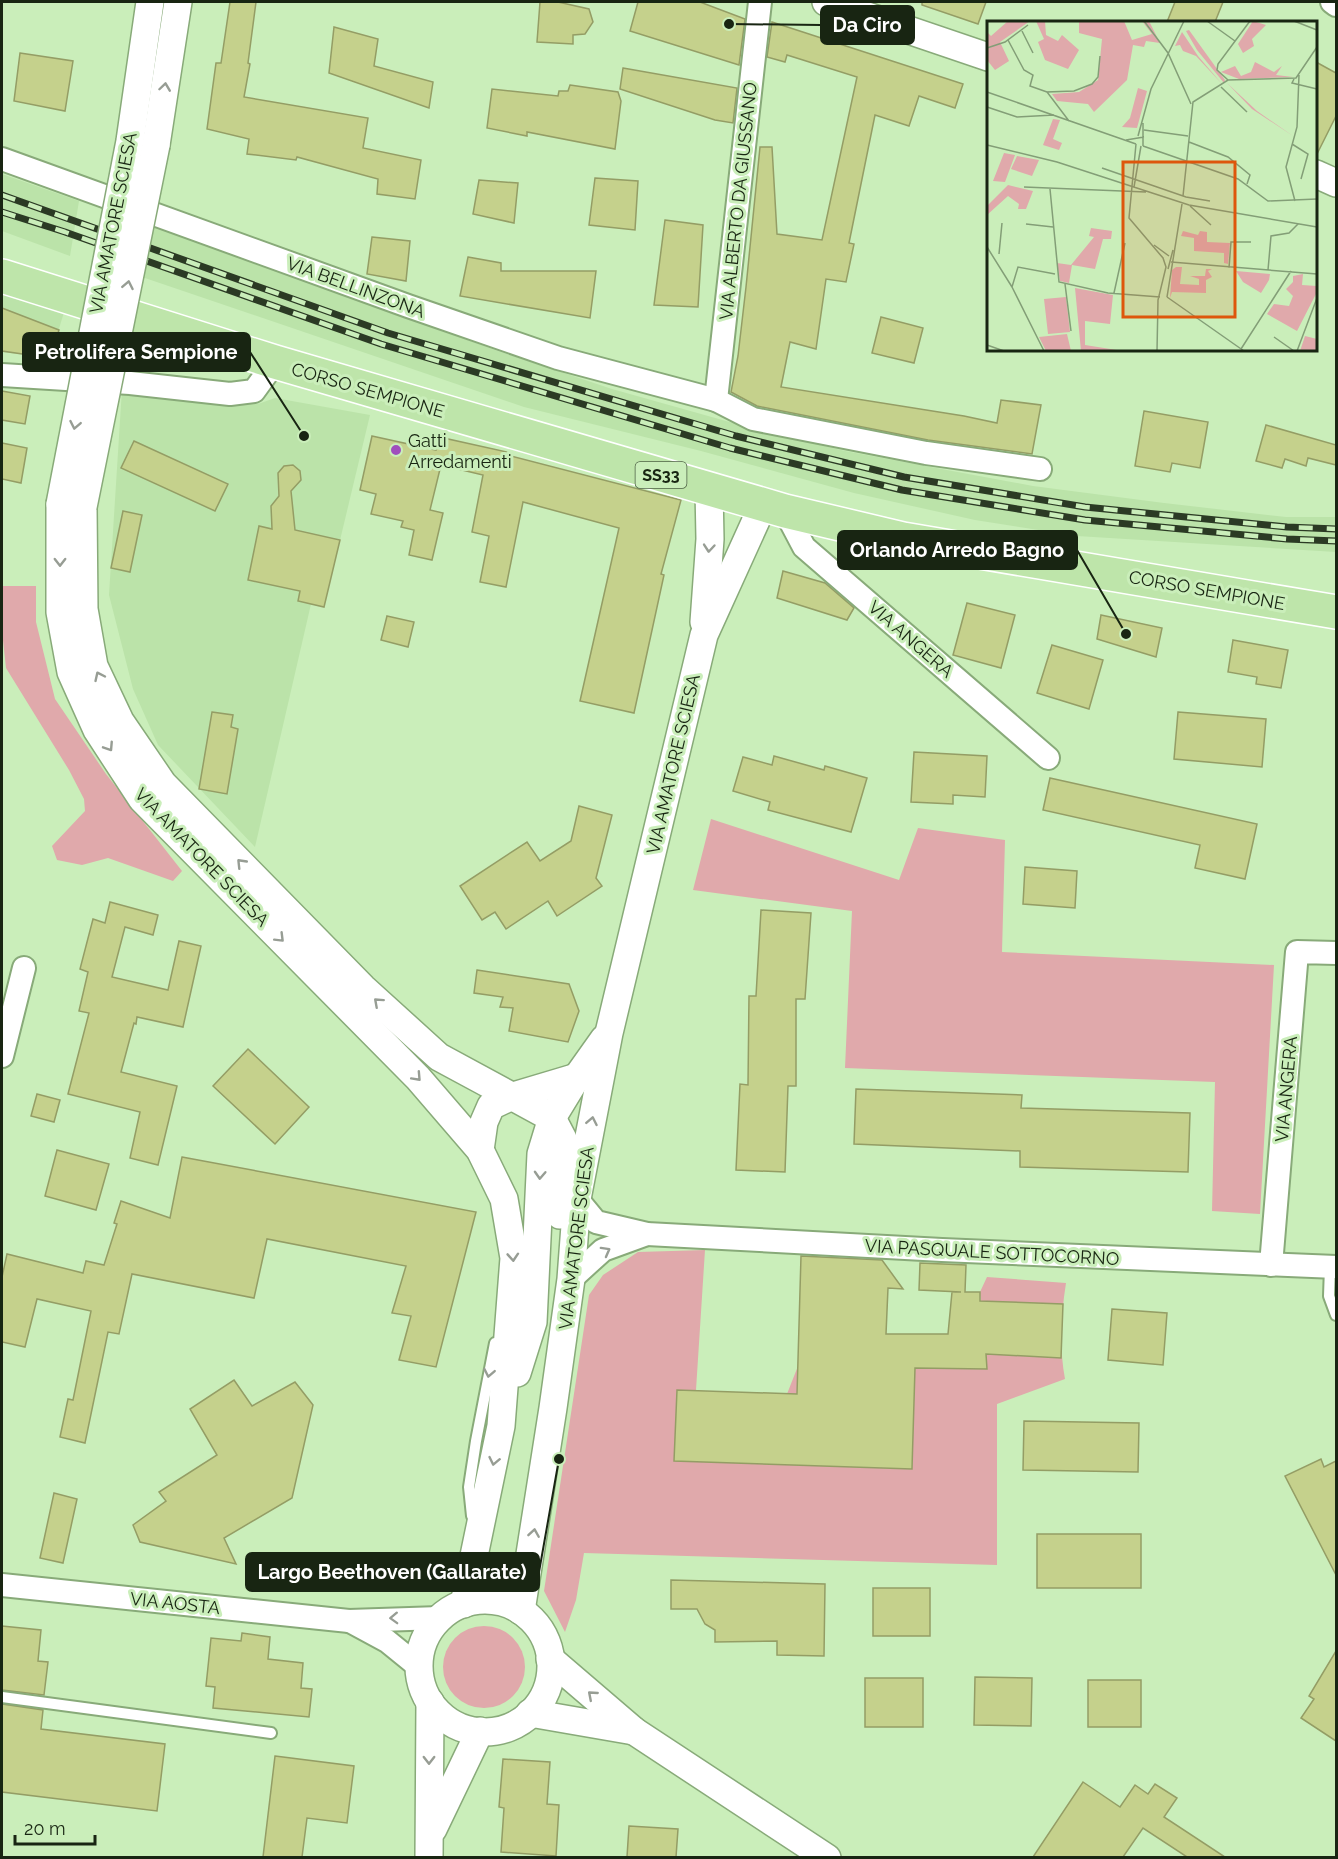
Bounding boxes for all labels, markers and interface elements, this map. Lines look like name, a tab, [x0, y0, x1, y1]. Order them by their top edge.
callout: Da Ciro	[821, 6, 914, 44]
text: Da Ciro	[832, 13, 902, 37]
inset map	[987, 21, 1317, 351]
street label: VIA ALBERTO DA GIUSSANO	[715, 81, 761, 321]
one-way arrow	[158, 83, 170, 92]
street label: VIA AMATORE SCIESA	[85, 131, 141, 315]
street label: VIA BELLINZONA	[284, 252, 428, 322]
one-way arrow	[121, 281, 134, 291]
callout: Petrolifera Sempione	[23, 333, 250, 371]
text: Petrolifera Sempione	[35, 340, 238, 364]
street label: CORSO SEMPIONE	[289, 358, 447, 422]
one-way arrow	[69, 420, 82, 430]
place label: Gatti Arredamenti	[408, 430, 512, 472]
marker: Gatti Arredamenti	[389, 443, 403, 457]
road number: SS33	[636, 462, 686, 488]
callout: Orlando Arredo Bagno	[838, 531, 1077, 569]
text: Orlando Arredo Bagno	[850, 538, 1064, 562]
one-way arrow	[703, 543, 716, 552]
one-way arrow	[54, 558, 66, 567]
street label: CORSO SEMPIONE	[1127, 566, 1287, 614]
street label: VIA ANGERA	[864, 596, 958, 682]
one-way arrow	[95, 671, 107, 682]
street label: VIA AMATORE SCIESA	[642, 672, 704, 856]
one-way arrow	[101, 741, 113, 751]
street label: VIA AMATORE SCIESA	[131, 784, 273, 930]
one-way arrow	[237, 860, 248, 871]
one-way arrow	[273, 931, 284, 942]
one-way arrow	[374, 998, 385, 1009]
street label: VIA ANGERA	[1271, 1035, 1301, 1143]
one-way arrow	[410, 1071, 421, 1081]
one-way arrow	[585, 1116, 598, 1126]
street label: VIA AMATORE SCIESA	[554, 1145, 598, 1331]
one-way arrow	[533, 1171, 546, 1180]
street label: VIA PASQUALE SOTTOCORNO	[864, 1235, 1120, 1269]
one-way arrow	[600, 1247, 610, 1258]
one-way arrow	[506, 1252, 519, 1261]
one-way arrow	[483, 1368, 496, 1378]
one-way arrow	[488, 1456, 501, 1466]
one-way arrow	[527, 1528, 539, 1537]
callout: Largo Beethoven (Gallarate)	[246, 1553, 539, 1591]
text: Largo Beethoven (Gallarate)	[257, 1560, 527, 1584]
street label: VIA AOSTA	[129, 1588, 221, 1618]
one-way arrow	[390, 1612, 399, 1625]
one-way arrow	[588, 1692, 599, 1703]
one-way arrow	[423, 1756, 435, 1765]
scale bar	[15, 1808, 94, 1846]
text: 20 m	[24, 1818, 66, 1839]

